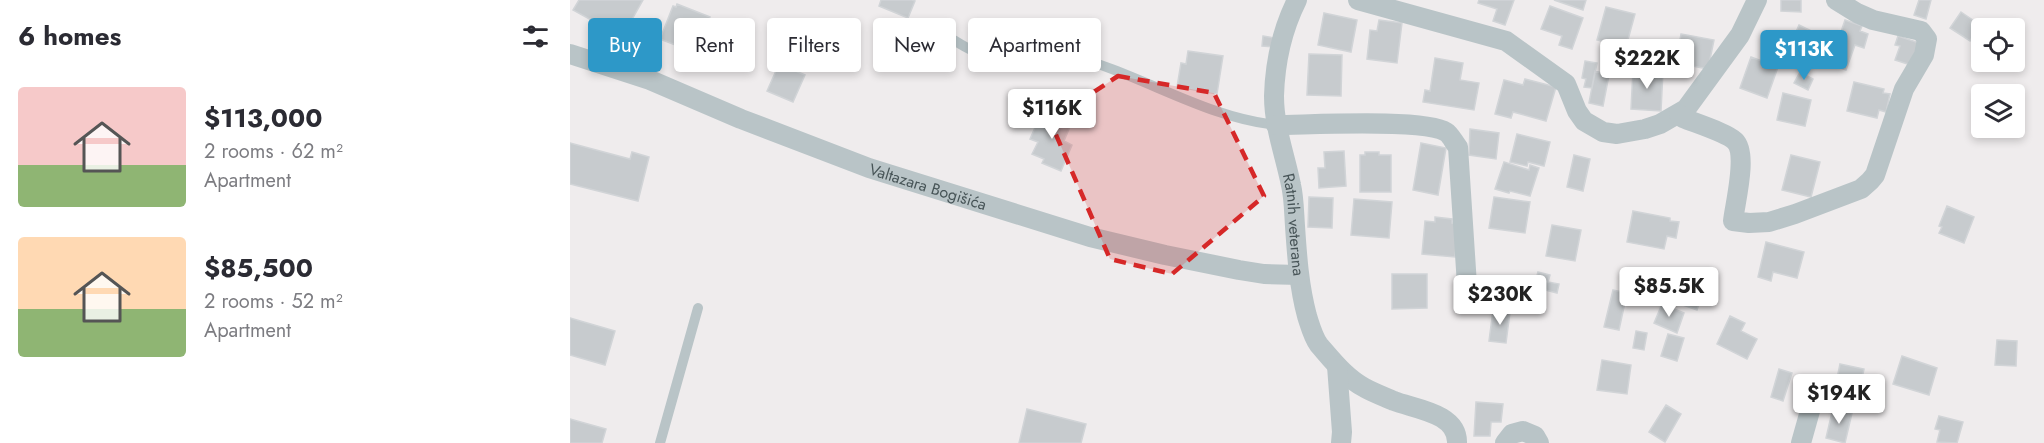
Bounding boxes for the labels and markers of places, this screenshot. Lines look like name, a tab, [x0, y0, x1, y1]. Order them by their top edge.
pin: $113K	[1762, 30, 1846, 81]
pin: $222K	[1605, 39, 1689, 90]
pin: $116K	[1010, 89, 1094, 140]
pin: $85.5K	[1620, 267, 1718, 318]
pin: $230K	[1458, 275, 1542, 326]
pin: $194K	[1797, 374, 1881, 425]

